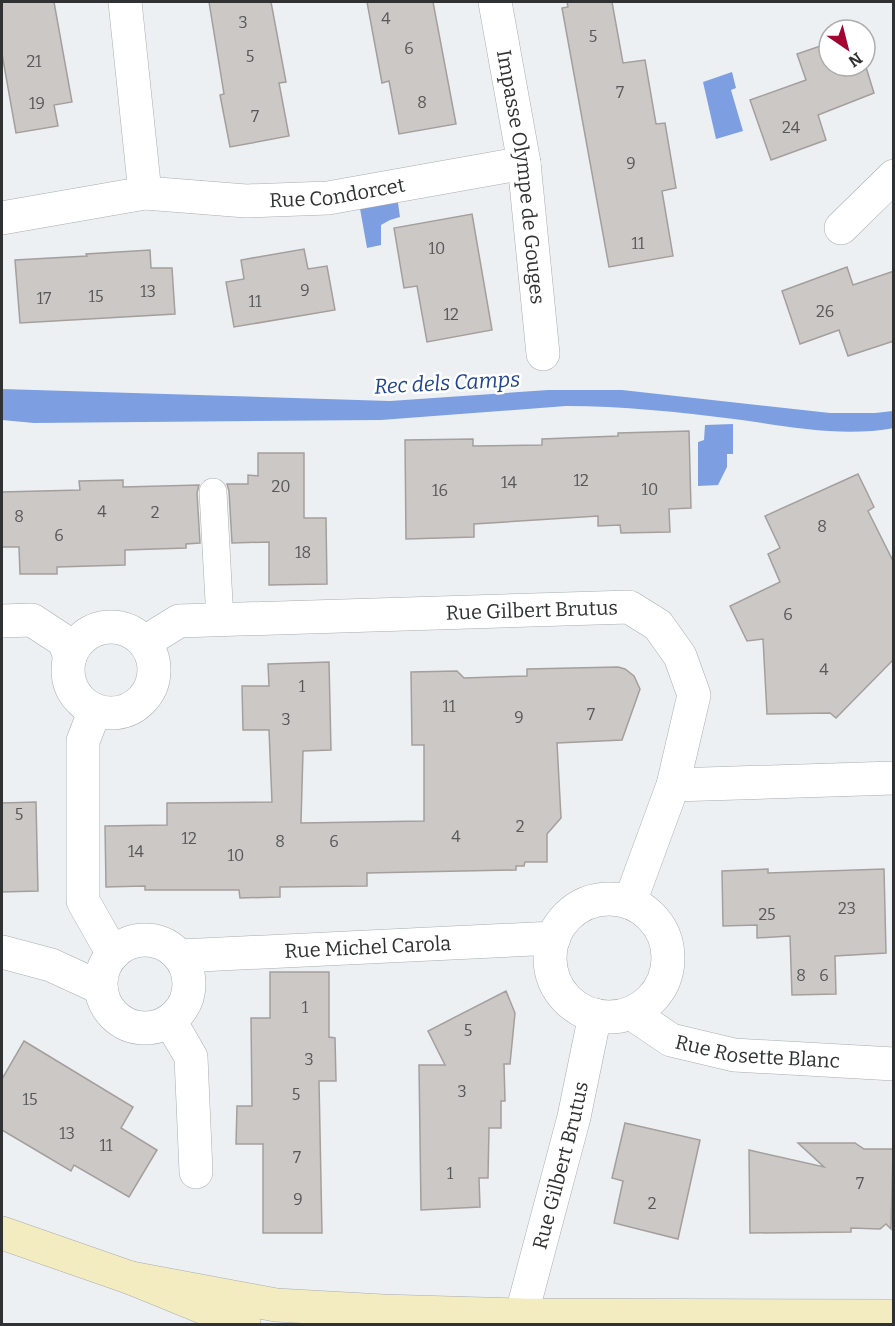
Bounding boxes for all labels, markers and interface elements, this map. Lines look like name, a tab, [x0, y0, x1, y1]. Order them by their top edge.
house number: 4	[381, 9, 391, 28]
house number: 3	[238, 13, 248, 32]
north arrow	[817, 18, 877, 78]
house number: 5	[589, 27, 597, 46]
house number: 6	[404, 39, 414, 58]
house number: 5	[246, 47, 254, 66]
street label: Impasse Olympe de Gouges	[492, 48, 550, 305]
text: N	[845, 49, 866, 71]
house number: 21	[26, 52, 42, 71]
house number: 7	[616, 83, 624, 102]
house number: 8	[417, 93, 427, 112]
house number: 19	[29, 94, 45, 113]
house number: 7	[251, 107, 259, 126]
house number: 24	[782, 118, 801, 137]
house number: 9	[626, 154, 636, 173]
street label: Rue Condorcet	[269, 173, 407, 212]
house number: 11	[632, 234, 645, 253]
house number: 10	[429, 239, 445, 258]
house number: 9	[300, 281, 310, 300]
house number: 13	[140, 282, 156, 301]
house number: 15	[88, 287, 104, 306]
house number: 17	[37, 289, 51, 308]
house number: 11	[249, 292, 262, 311]
house number: 26	[816, 302, 834, 321]
house number: 12	[443, 305, 459, 324]
water label: Rec dels Camps	[373, 366, 521, 400]
house number: 12	[573, 471, 589, 490]
house number: 14	[501, 473, 518, 492]
house number: 20	[272, 477, 290, 496]
house number: 10	[642, 480, 658, 499]
house number: 16	[432, 481, 448, 500]
house number: 4	[97, 502, 107, 521]
house number: 2	[151, 503, 159, 522]
house number: 8	[14, 507, 24, 526]
house number: 8	[817, 517, 827, 536]
house number: 6	[54, 526, 64, 545]
house number: 18	[295, 543, 311, 562]
street label: Rue Gilbert Brutus	[445, 595, 618, 625]
house number: 6	[783, 605, 793, 624]
house number: 4	[819, 660, 829, 679]
house number: 1	[299, 677, 306, 696]
house number: 11	[443, 697, 456, 716]
house number: 7	[587, 705, 595, 724]
house number: 9	[514, 708, 524, 727]
house number: 3	[281, 710, 291, 729]
house number: 5	[15, 805, 23, 824]
house number: 2	[516, 817, 524, 836]
house number: 4	[451, 827, 461, 846]
house number: 12	[181, 829, 197, 848]
house number: 8	[275, 832, 285, 851]
house number: 6	[329, 832, 339, 851]
house number: 14	[128, 842, 145, 861]
house number: 10	[228, 846, 244, 865]
house number: 23	[838, 899, 856, 918]
house number: 25	[758, 905, 776, 924]
street label: Rue Michel Carola	[284, 931, 452, 963]
house number: 8	[796, 966, 806, 985]
house number: 6	[819, 966, 829, 985]
house number: 1	[302, 998, 309, 1017]
house number: 5	[464, 1021, 472, 1040]
street label: Rue Rosette Blanc	[673, 1029, 841, 1073]
house number: 3	[304, 1050, 314, 1069]
street label: Rue Gilbert Brutus	[527, 1079, 593, 1252]
house number: 3	[457, 1082, 467, 1101]
house number: 5	[292, 1085, 300, 1104]
house number: 15	[22, 1090, 38, 1109]
house number: 13	[59, 1124, 75, 1143]
house number: 11	[100, 1136, 113, 1155]
house number: 7	[293, 1148, 301, 1167]
house number: 1	[447, 1164, 454, 1183]
house number: 7	[856, 1174, 864, 1193]
house number: 9	[293, 1190, 303, 1209]
house number: 2	[648, 1194, 656, 1213]

